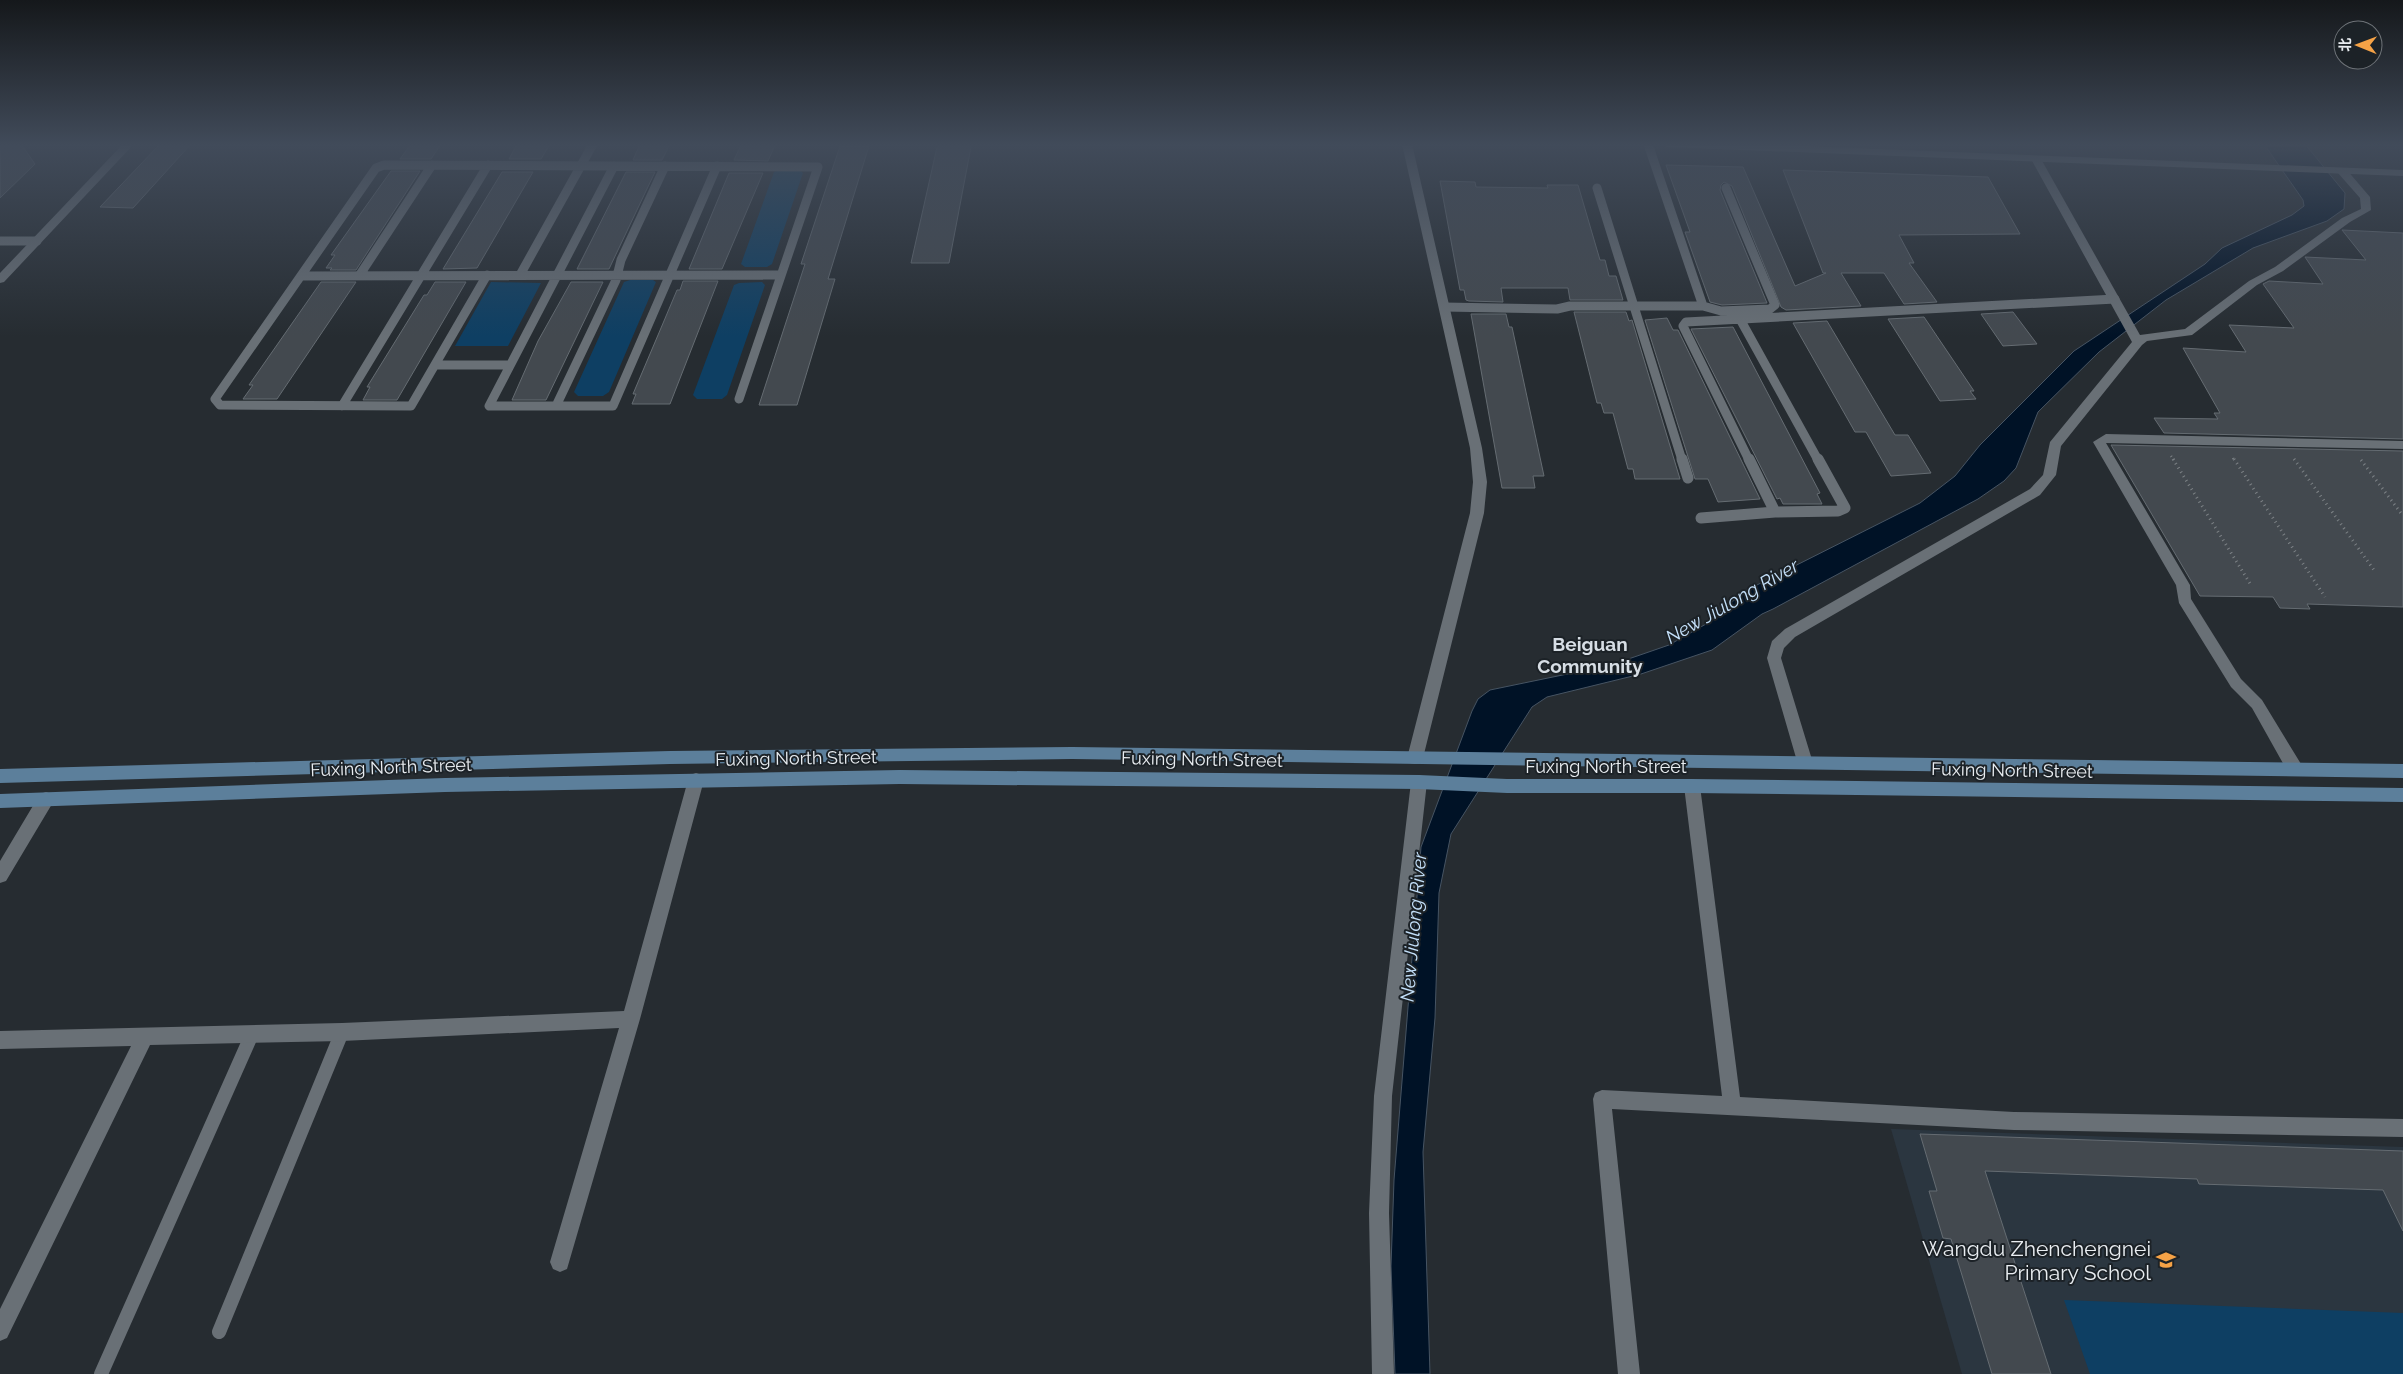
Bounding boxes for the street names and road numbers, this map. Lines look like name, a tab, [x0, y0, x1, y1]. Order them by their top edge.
street label: Fuxing North Street	[715, 746, 877, 770]
street label: Fuxing North Street	[1121, 747, 1283, 771]
street label: Fuxing North Street	[310, 754, 472, 780]
street label: Fuxing North Street	[1525, 756, 1687, 777]
street label: Fuxing North Street	[1931, 758, 2093, 782]

